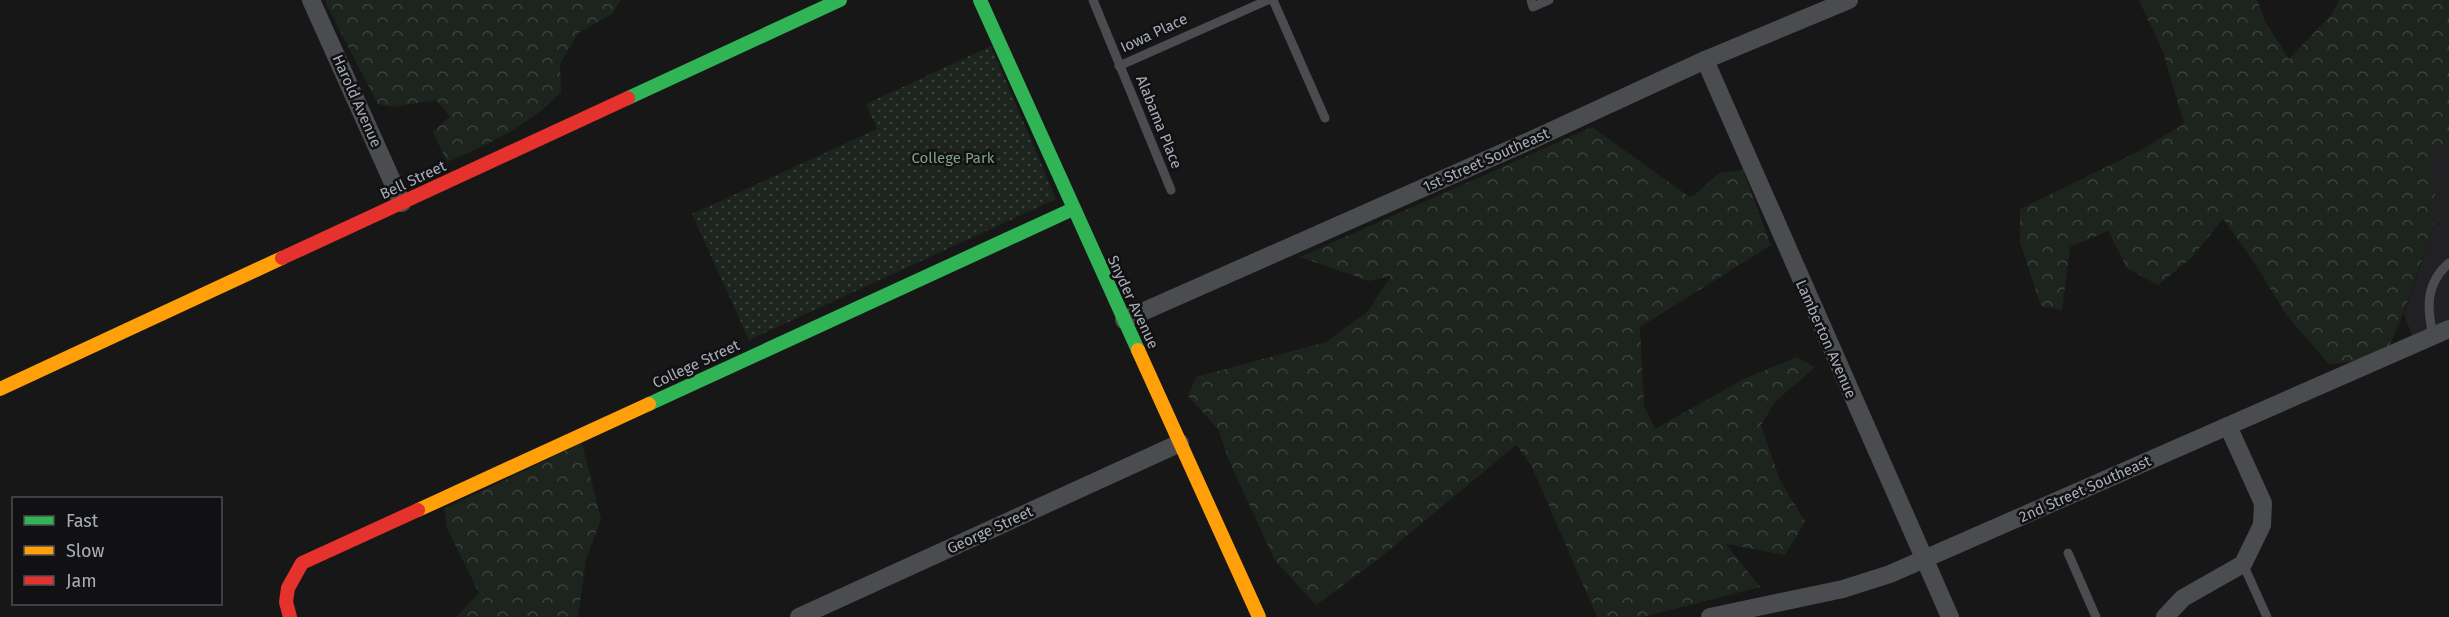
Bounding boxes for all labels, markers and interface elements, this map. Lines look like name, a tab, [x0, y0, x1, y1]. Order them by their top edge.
street label: Iowa Place	[1118, 10, 1190, 56]
street label: Harold Avenue	[329, 52, 385, 150]
street label: Alabama Place	[1132, 73, 1186, 171]
street label: 1st Street Southeast	[1420, 124, 1552, 196]
park label: College Park	[912, 149, 995, 167]
street label: Bell Street	[377, 157, 449, 203]
street label: Snyder Avenue	[1104, 252, 1162, 352]
street label: Lamberton Avenue	[1792, 277, 1860, 401]
street label: College Street	[650, 336, 743, 392]
street label: 2nd Street Southeast	[2016, 452, 2154, 526]
legend	[12, 497, 222, 605]
street label: George Street	[944, 502, 1036, 558]
text: Fast	[66, 510, 99, 532]
text: Slow	[66, 540, 105, 562]
text: Jam	[66, 570, 97, 592]

